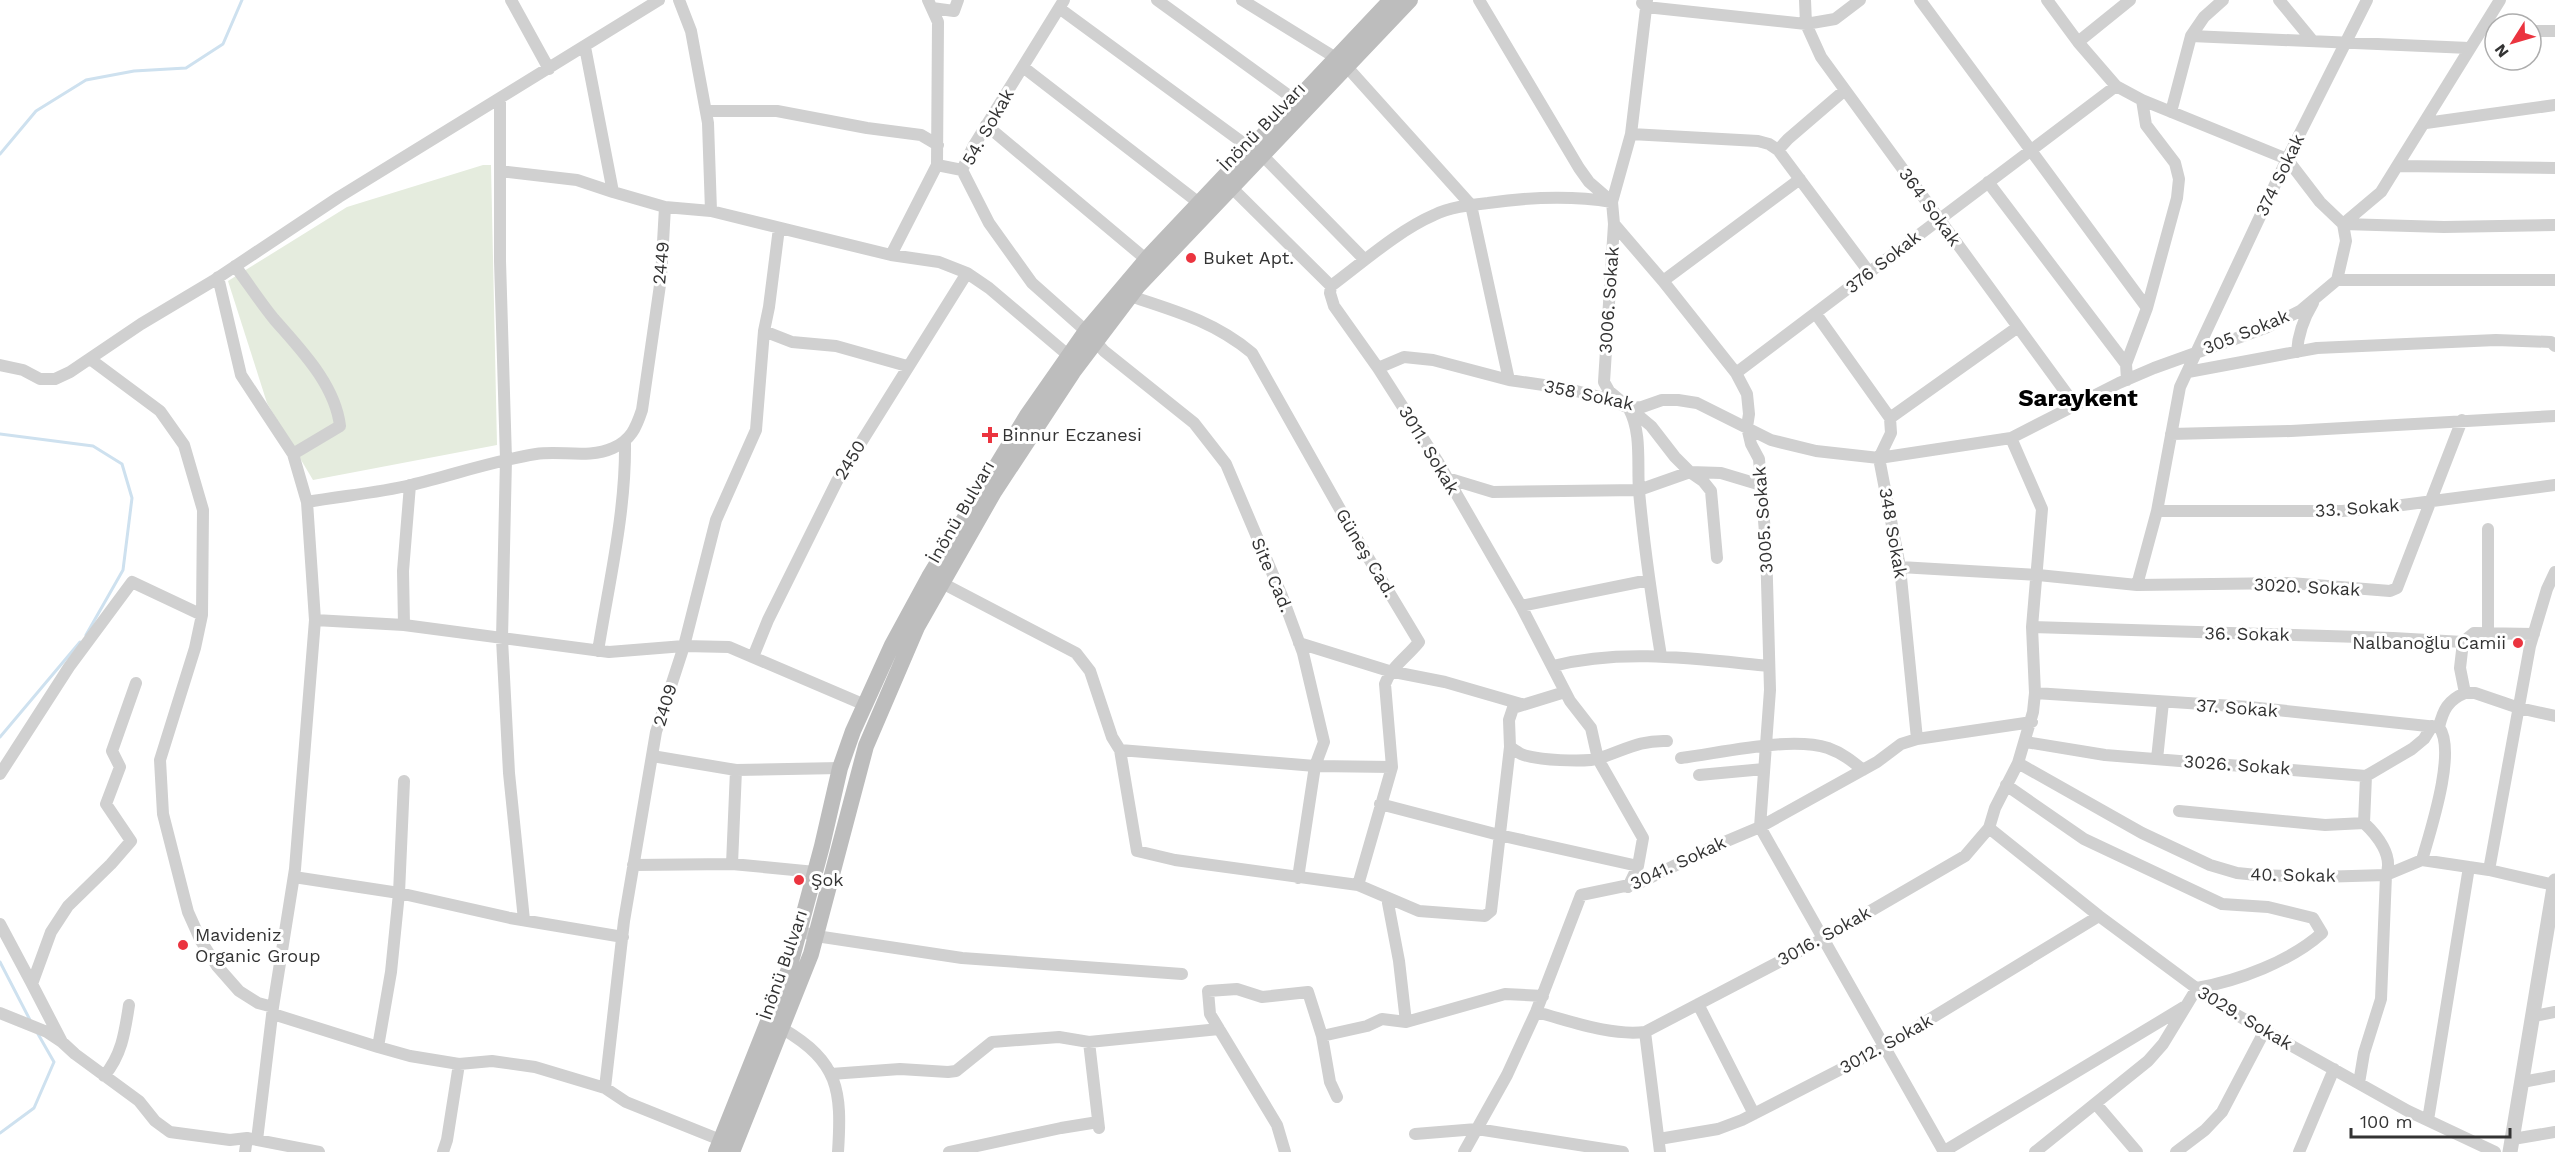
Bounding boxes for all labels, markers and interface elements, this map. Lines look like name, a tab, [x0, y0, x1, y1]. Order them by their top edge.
north arrow	[2483, 12, 2543, 72]
text: N	[2490, 40, 2513, 61]
street label: İnönü Bulvarı	[1214, 78, 1309, 175]
street label: 54. Sokak	[957, 85, 1018, 169]
street label: 374 Sokak	[2251, 130, 2308, 219]
street label: 364 Sokak	[1895, 164, 1966, 250]
street label: 376 Sokak	[1841, 226, 1924, 297]
street label: 2449	[648, 241, 673, 285]
street label: 3006. Sokak	[1594, 246, 1623, 354]
place label: Buket Apt.	[1203, 247, 1294, 268]
marker: Buket Apt.	[1184, 251, 1198, 265]
street label: 305 Sokak	[2200, 305, 2292, 358]
street label: 358 Sokak	[1542, 375, 1636, 414]
district label: Saraykent	[2018, 384, 2138, 412]
street label: 3011. Sokak	[1395, 402, 1464, 498]
place label: Binnur Eczanesi	[1002, 424, 1142, 445]
marker: Binnur Eczanesi	[983, 428, 997, 442]
street label: 2450	[830, 436, 870, 483]
street label: İnönü Bulvarı	[923, 457, 998, 567]
street label: 3005. Sokak	[1748, 466, 1777, 574]
street label: 348 Sokak	[1875, 486, 1912, 580]
street label: 33. Sokak	[2314, 494, 2400, 521]
street label: Güneş Cad.	[1332, 505, 1401, 601]
street label: Site Cad.	[1247, 534, 1298, 615]
street label: 3020. Sokak	[2253, 573, 2361, 600]
street label: 36. Sokak	[2204, 622, 2290, 645]
place label: Nalbanoğlu Camii	[2352, 632, 2506, 653]
marker: Nalbanoğlu Camii	[2511, 636, 2525, 650]
street label: 2409	[648, 681, 681, 729]
street label: 37. Sokak	[2195, 694, 2279, 721]
street label: 3026. Sokak	[2183, 750, 2291, 779]
street label: 3041. Sokak	[1627, 831, 1729, 894]
street label: 40. Sokak	[2250, 863, 2336, 886]
place label: Şok	[811, 869, 844, 890]
marker: Şok	[792, 873, 806, 887]
street label: 3016. Sokak	[1773, 901, 1874, 970]
street label: İnönü Bulvarı	[754, 907, 811, 1023]
place label: Mavideniz Organic Group	[195, 924, 320, 966]
marker: Mavideniz Organic Group	[176, 938, 190, 952]
street label: 3029. Sokak	[2194, 981, 2296, 1054]
street label: 3012. Sokak	[1836, 1009, 1936, 1078]
scale bar	[2351, 1101, 2510, 1139]
text: 100 m	[2360, 1111, 2413, 1132]

